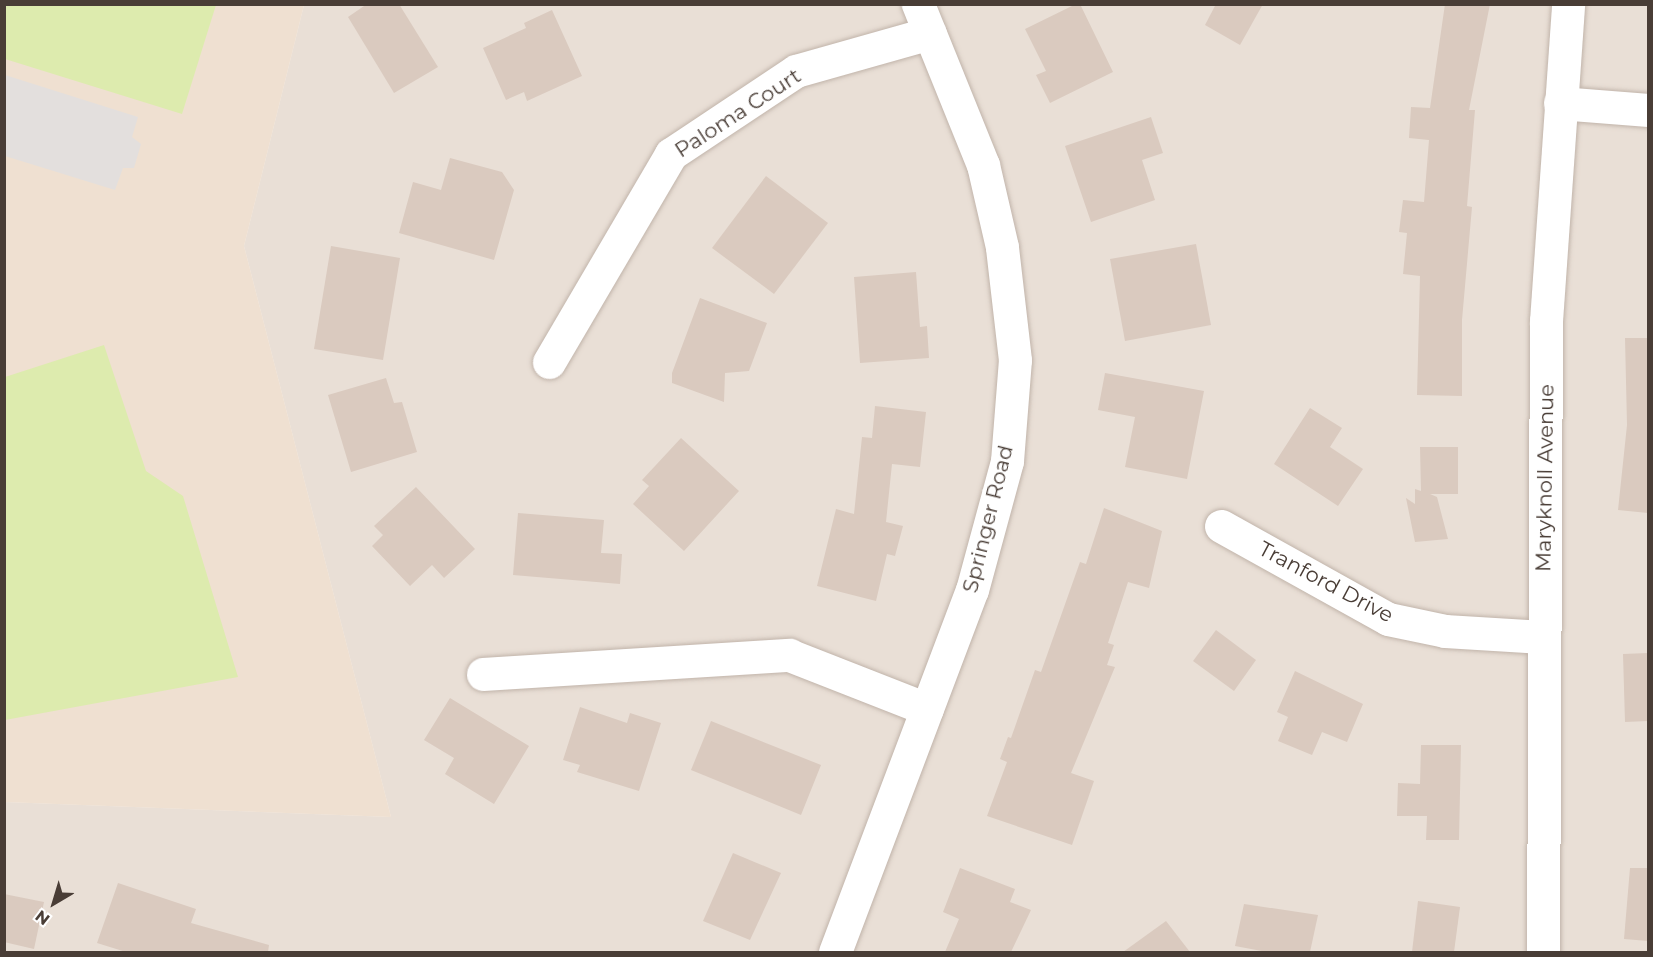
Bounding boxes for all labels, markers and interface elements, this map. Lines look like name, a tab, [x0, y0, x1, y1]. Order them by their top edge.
street label: Paloma Court	[670, 63, 806, 163]
street label: Maryknoll Avenue	[1531, 384, 1559, 572]
street label: Springer Road	[957, 443, 1019, 595]
street label: Tranford Drive	[1254, 536, 1398, 628]
north arrow	[24, 873, 84, 933]
text: N	[32, 906, 54, 929]

